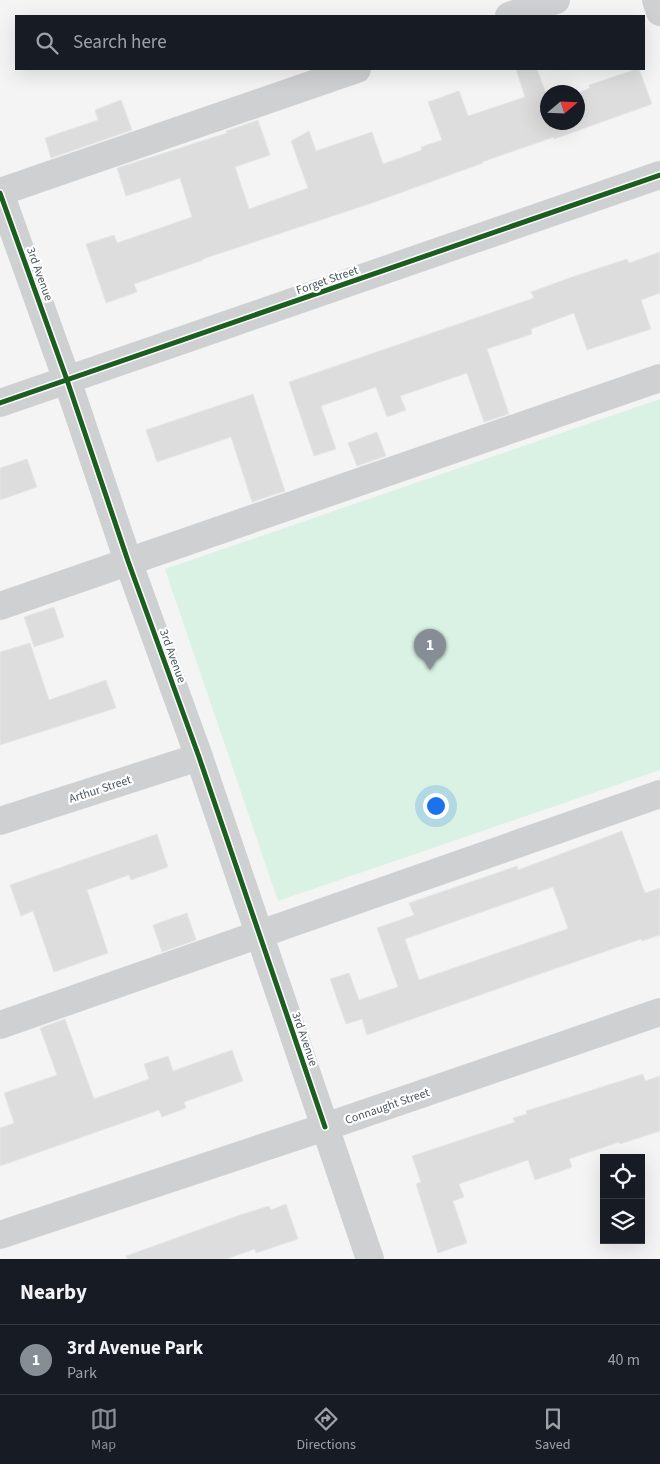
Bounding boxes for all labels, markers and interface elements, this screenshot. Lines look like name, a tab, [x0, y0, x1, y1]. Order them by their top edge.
search box	[15, 15, 645, 70]
icon: search	[33, 29, 61, 57]
text: Search here	[73, 29, 167, 56]
north arrow	[540, 85, 585, 130]
street label: 3rd Avenue	[22, 245, 57, 303]
street label: Forget Street	[294, 262, 360, 299]
street label: 3rd Avenue	[155, 627, 190, 685]
pin: 1	[414, 629, 446, 670]
street label: Arthur Street	[67, 771, 133, 808]
your location	[423, 793, 449, 819]
street label: 3rd Avenue	[287, 1010, 322, 1068]
street label: Connaught Street	[343, 1084, 432, 1129]
map controls	[600, 1154, 645, 1244]
button: locate	[600, 1154, 645, 1199]
button: layers	[600, 1199, 645, 1244]
text: Nearby	[20, 1277, 87, 1307]
text: 3rd Avenue Park	[67, 1335, 203, 1362]
text: 1	[32, 1349, 40, 1371]
text: 40 m	[608, 1349, 640, 1371]
text: Park	[67, 1362, 97, 1384]
tab: Map	[90, 1405, 118, 1455]
tab: Directions	[297, 1405, 356, 1455]
tab: Saved	[535, 1405, 570, 1455]

